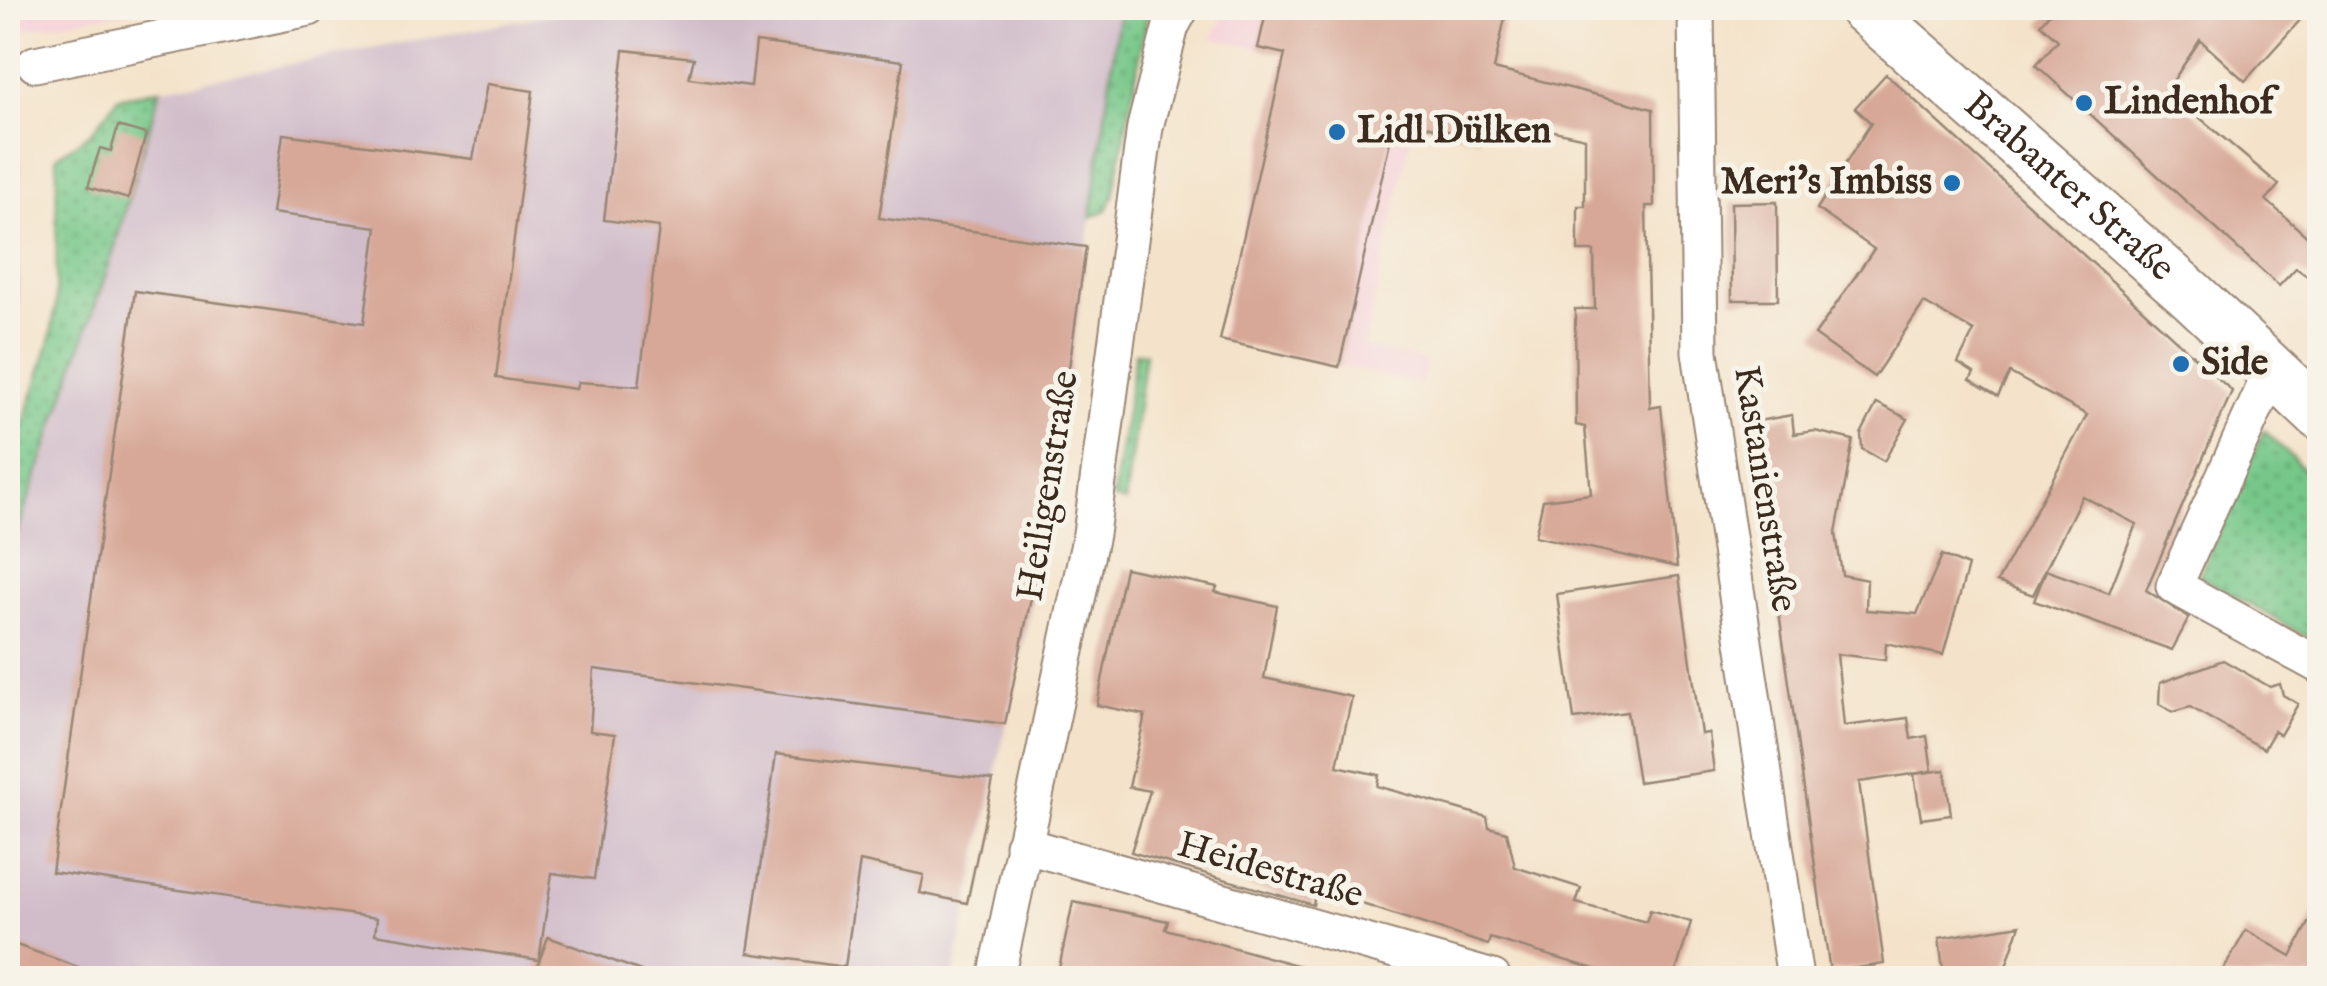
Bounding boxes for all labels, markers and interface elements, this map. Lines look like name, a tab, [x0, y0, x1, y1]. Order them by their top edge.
place label: Lindenhof	[2104, 79, 2280, 127]
street label: Brabanter Straße	[1953, 82, 2184, 293]
marker: Lindenhof	[2073, 92, 2095, 114]
place label: Lidl Dülken	[1357, 108, 1551, 156]
marker: Lidl Dülken	[1326, 121, 1348, 143]
place label: Meri's Imbiss	[1721, 159, 1932, 207]
marker: Meri's Imbiss	[1941, 172, 1963, 194]
place label: Side	[2201, 340, 2269, 388]
marker: Side	[2170, 353, 2192, 375]
street label: Kastanienstraße	[1721, 363, 1807, 615]
street label: Heiligenstraße	[1007, 367, 1091, 605]
street label: Heidestraße	[1172, 822, 1368, 920]

